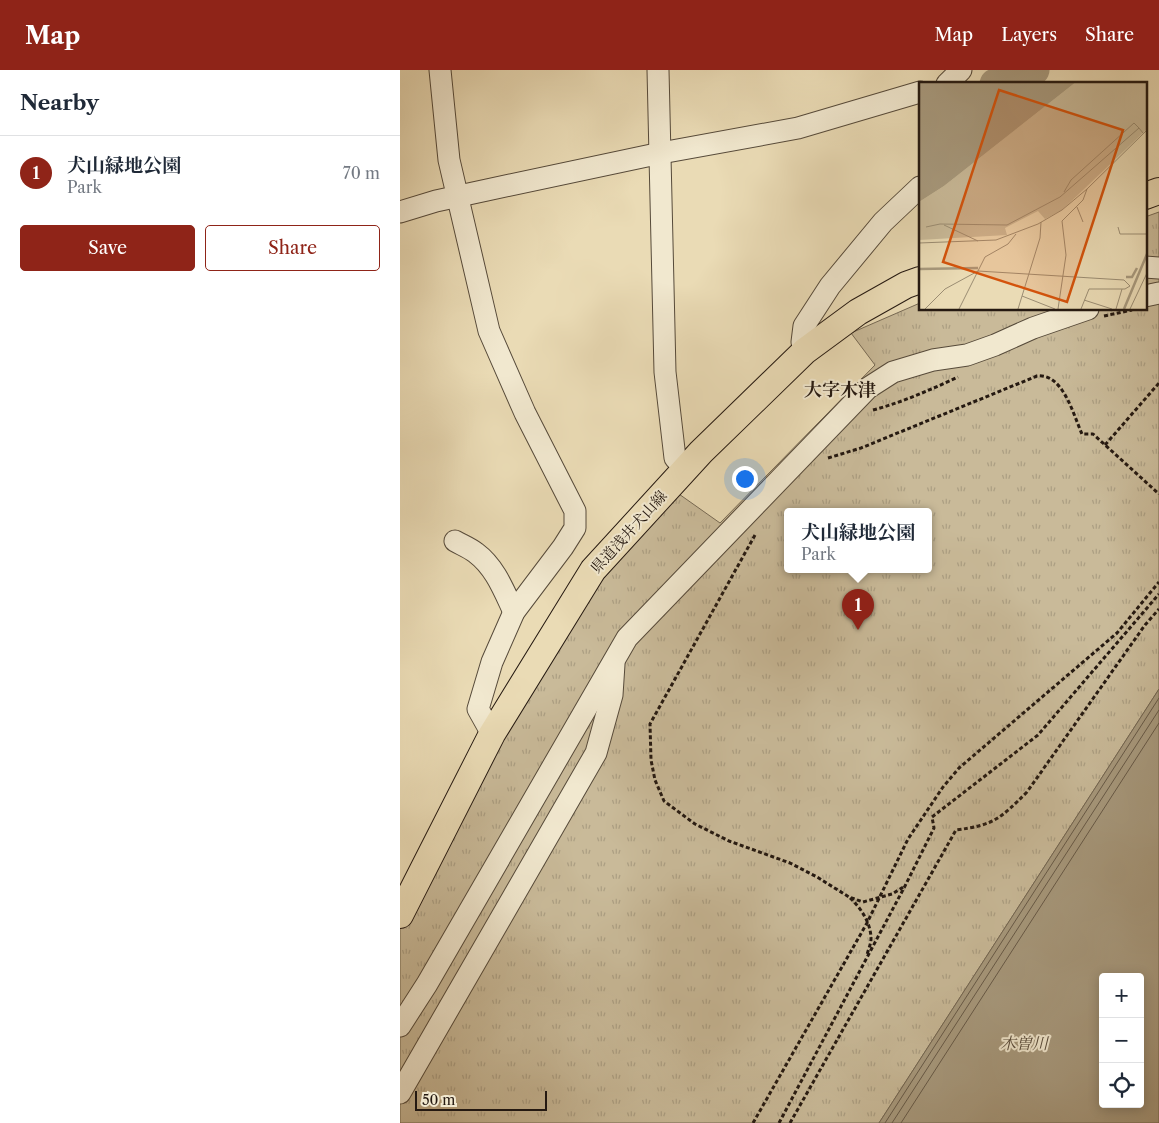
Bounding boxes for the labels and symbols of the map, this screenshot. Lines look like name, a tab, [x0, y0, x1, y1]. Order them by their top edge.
inset map	[919, 82, 1146, 310]
district label: 大字木津	[804, 379, 876, 401]
your location	[732, 466, 758, 492]
street label: 県道浅井犬山線	[586, 486, 671, 577]
pin: 1	[842, 589, 874, 630]
water label: 木曽川	[1000, 1033, 1050, 1053]
scale bar	[415, 1088, 548, 1111]

